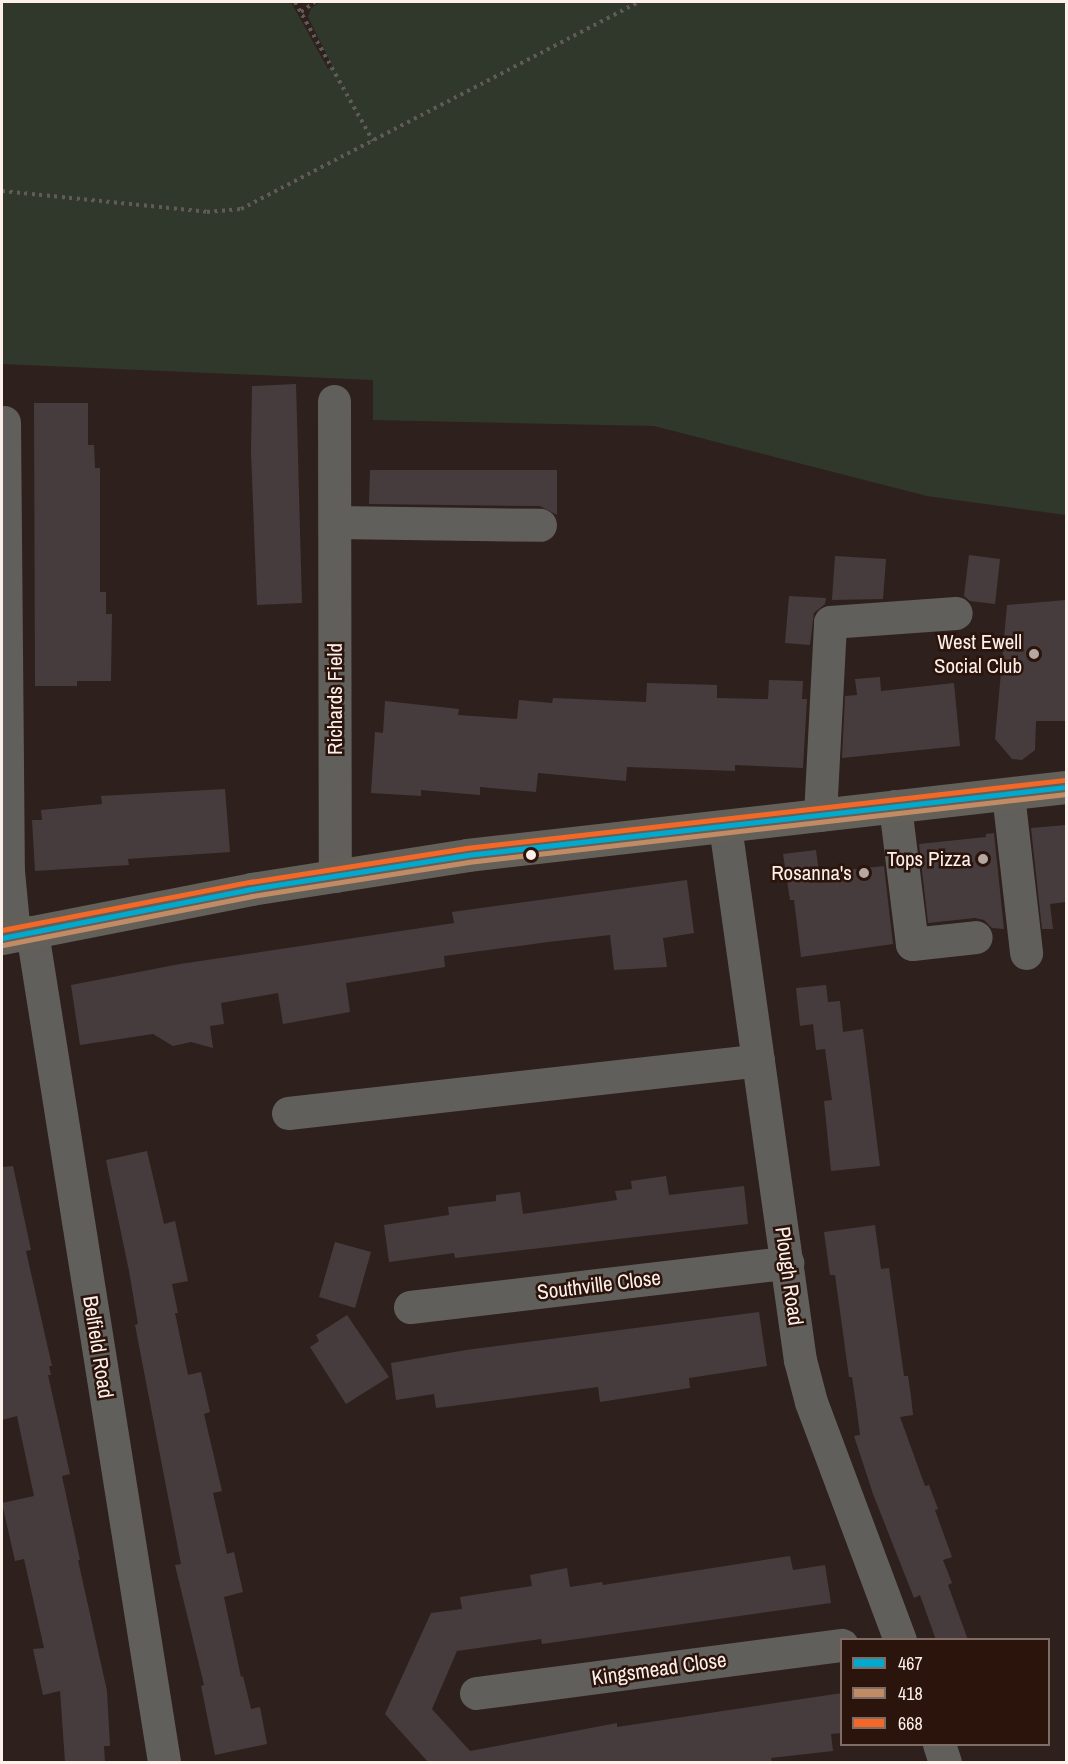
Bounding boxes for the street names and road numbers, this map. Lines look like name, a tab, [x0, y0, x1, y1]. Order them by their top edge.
street label: Richards Field	[322, 643, 348, 755]
street label: Plough Road	[770, 1225, 808, 1327]
street label: Southville Close	[536, 1265, 662, 1305]
street label: Belfield Road	[77, 1294, 119, 1400]
street label: Kingsmead Close	[590, 1647, 728, 1691]

